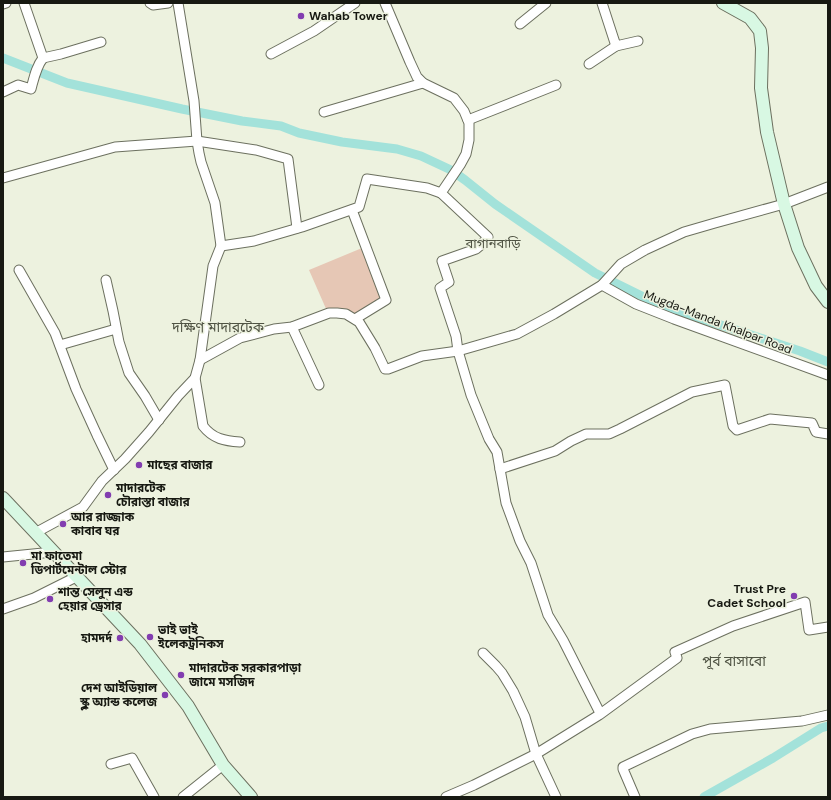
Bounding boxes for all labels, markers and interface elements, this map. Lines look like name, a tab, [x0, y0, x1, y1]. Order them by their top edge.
place label: Wahab Tower	[309, 8, 388, 24]
marker: Wahab Tower	[296, 11, 306, 21]
district label: বাগানবাড়ি	[465, 235, 521, 252]
street label: Mugda-Manda Khalpar Road	[642, 286, 794, 358]
district label: দক্ষিণ মাদারটেক	[171, 318, 265, 336]
place label: মাছের বাজার	[146, 457, 213, 473]
marker: মাছের বাজার	[134, 460, 144, 470]
place label: মাদারটেক চৌরাস্তা বাজার	[115, 480, 191, 510]
marker: মাদারটেক চৌরাস্তা বাজার	[103, 490, 113, 500]
place label: আর রাজ্জাক কাবাব ঘর	[70, 509, 135, 539]
marker: আর রাজ্জাক কাবাব ঘর	[58, 519, 68, 529]
place label: মা ফাতেমা ডিপার্টমেন্টাল স্টোর	[30, 548, 127, 578]
marker: মা ফাতেমা ডিপার্টমেন্টাল স্টোর	[18, 558, 28, 568]
place label: Trust Pre Cadet School	[707, 581, 786, 611]
place label: শান্ত সেলুন এন্ড হেয়ার ড্রেসার	[57, 584, 134, 614]
marker: Trust Pre Cadet School	[789, 591, 799, 601]
marker: শান্ত সেলুন এন্ড হেয়ার ড্রেসার	[45, 594, 55, 604]
place label: ভাই ভাই ইলেকট্রনিকস	[157, 622, 224, 652]
place label: হামদর্দ	[80, 630, 112, 646]
marker: ভাই ভাই ইলেকট্রনিকস	[145, 632, 155, 642]
marker: হামদর্দ	[115, 633, 125, 643]
district label: পূর্ব বাসাবো	[702, 652, 766, 670]
place label: মাদারটেক সরকারপাড়া জামে মসজিদ	[188, 660, 302, 690]
marker: মাদারটেক সরকারপাড়া জামে মসজিদ	[176, 670, 186, 680]
place label: দেশ আইডিয়াল স্কুল অ্যান্ড কলেজ	[79, 680, 158, 711]
marker: দেশ আইডিয়াল স্কুল অ্যান্ড কলেজ	[160, 690, 170, 700]

